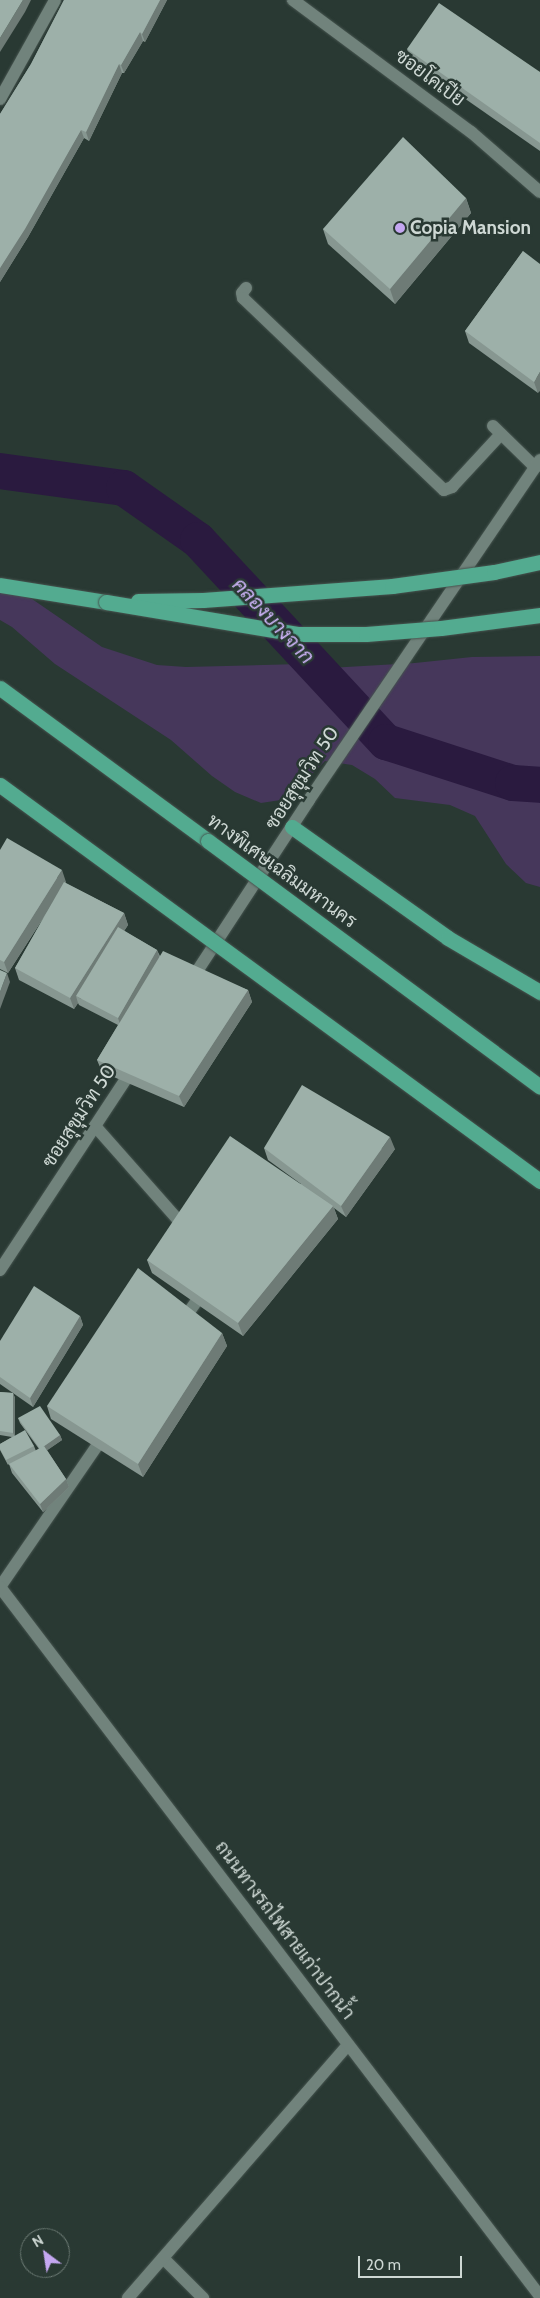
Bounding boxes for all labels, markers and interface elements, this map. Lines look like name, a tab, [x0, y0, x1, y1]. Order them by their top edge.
street label: ซอยโคเปีย	[391, 44, 469, 112]
place label: Copia Mansion	[410, 217, 531, 239]
marker: Copia Mansion	[394, 222, 406, 234]
water label: คลองบางจาก	[227, 573, 319, 669]
street label: ซอยสุขุมวิท 50	[260, 722, 344, 834]
street label: ทางพิเศษเฉลิมมหานคร	[203, 809, 361, 933]
street label: ซอยสุขุมวิท 50	[37, 1060, 121, 1172]
street label: ถนนทางรถไฟสายเก่าปากน้ำ	[210, 1836, 360, 2024]
north arrow	[20, 2228, 70, 2278]
text: N	[29, 2231, 47, 2251]
scale bar	[360, 2246, 464, 2278]
text: 20 m	[366, 2256, 401, 2274]

